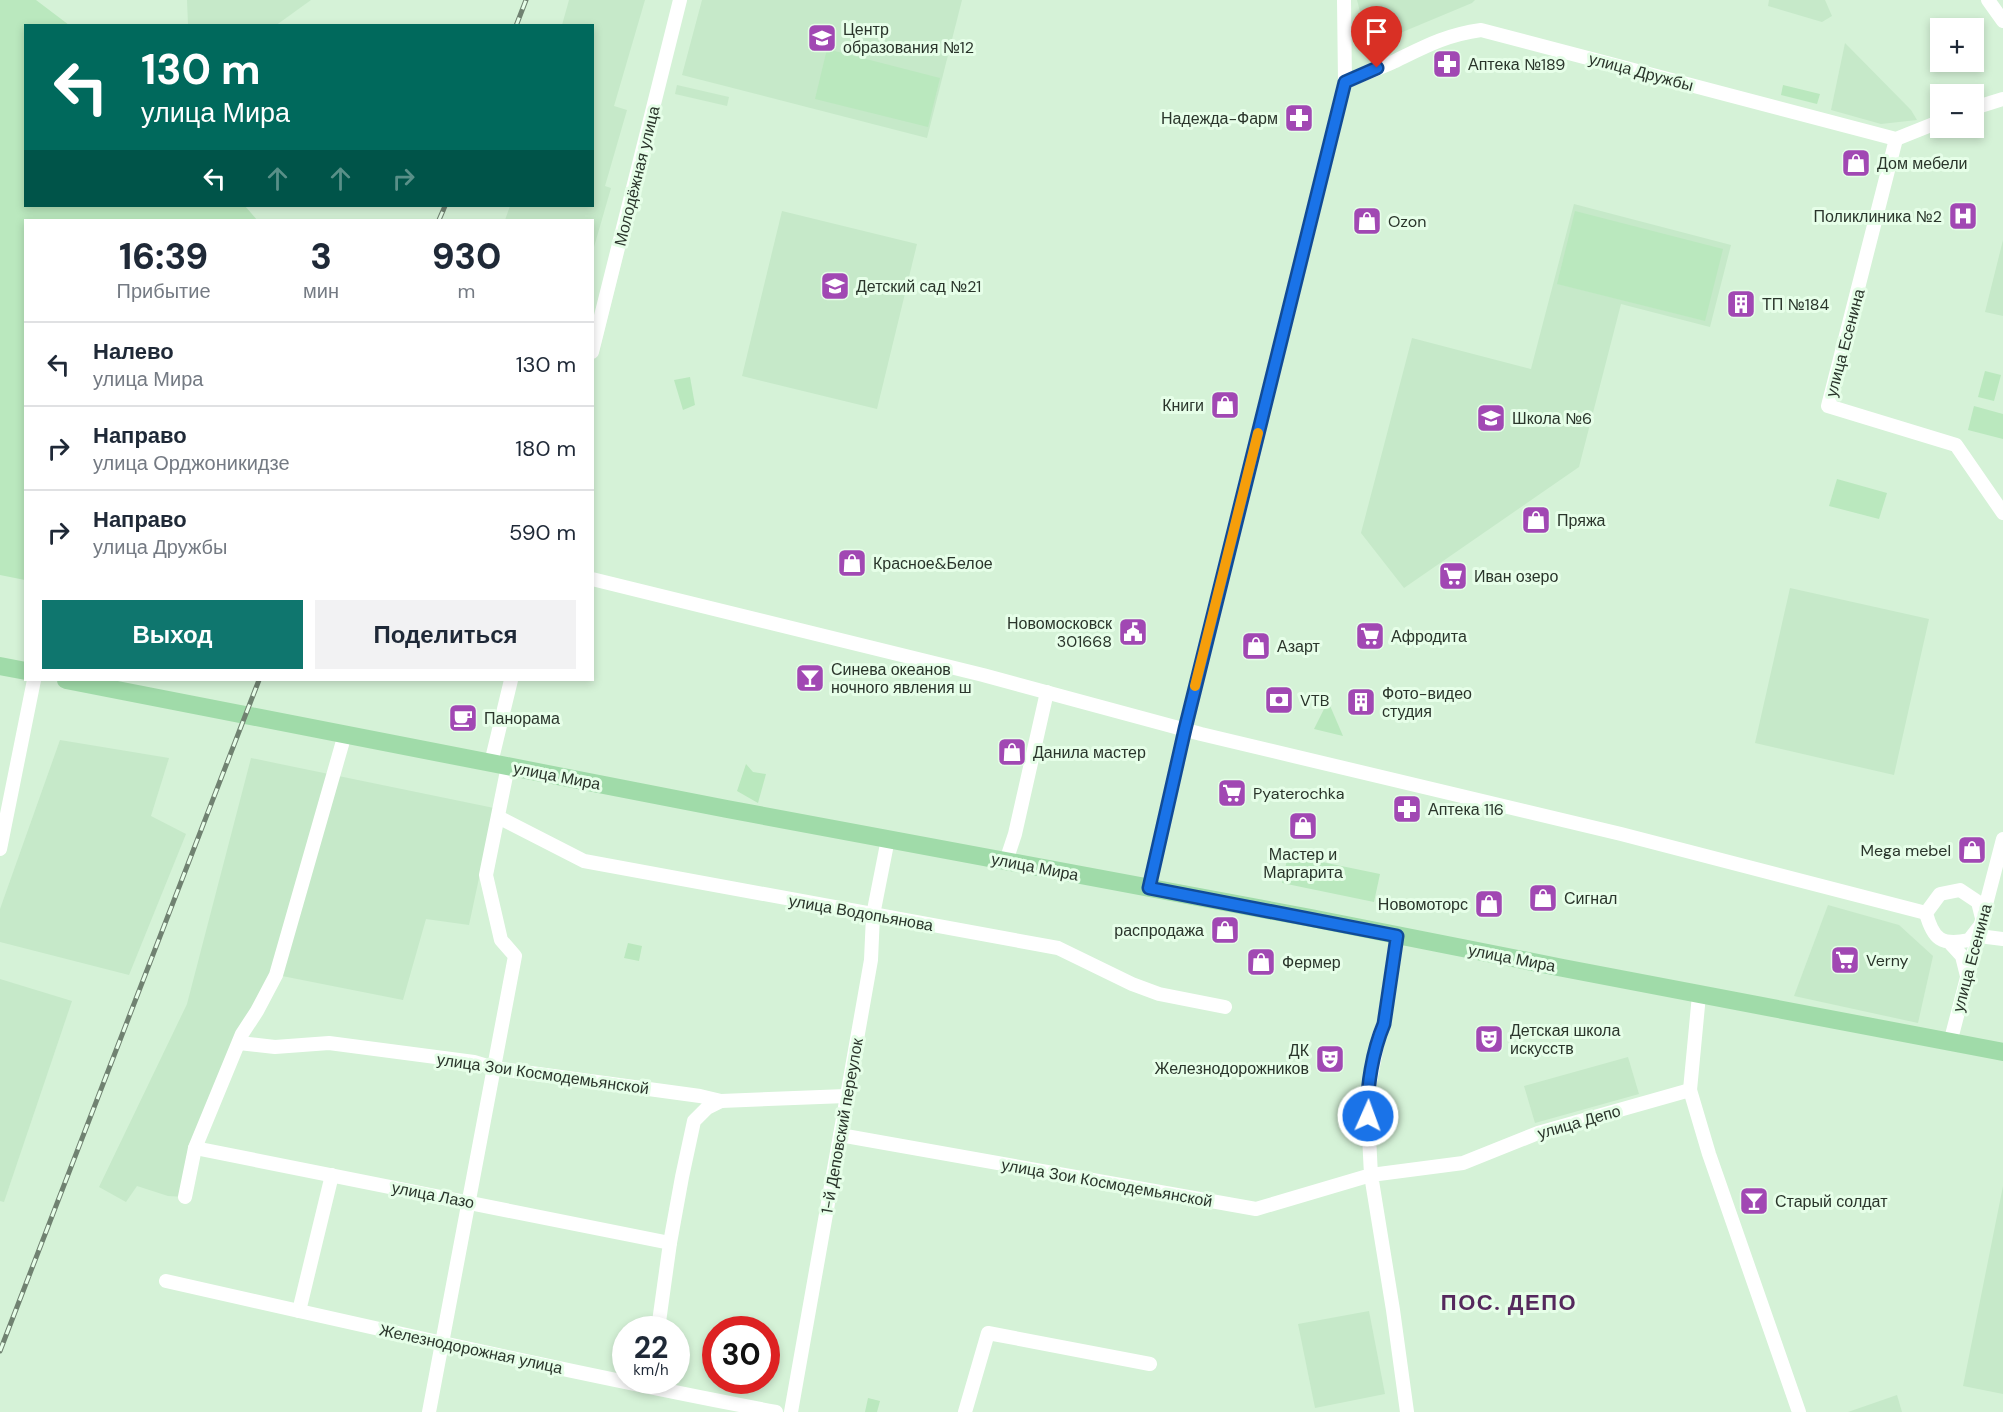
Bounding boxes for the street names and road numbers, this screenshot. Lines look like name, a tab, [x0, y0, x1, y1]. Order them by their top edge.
street label: улица Дружбы	[1586, 48, 1696, 96]
street label: Молодёжная улица	[609, 104, 665, 248]
street label: улица Есенина	[1820, 287, 1870, 399]
street label: улица Мира	[512, 757, 602, 795]
street label: улица Мира	[990, 848, 1080, 886]
street label: улица Водопьянова	[787, 890, 935, 936]
street label: улица Есенина	[1947, 902, 1997, 1014]
street label: улица Мира	[1467, 939, 1557, 977]
street label: 1-й Деповский переулок	[816, 1036, 868, 1215]
street label: улица Зои Космодемьянской	[436, 1049, 650, 1099]
street label: улица Депо	[1535, 1100, 1623, 1144]
street label: улица Зои Космодемьянской	[1000, 1154, 1214, 1212]
street label: улица Лазо	[390, 1177, 476, 1213]
street label: Железнодорожная улица	[377, 1319, 565, 1379]

